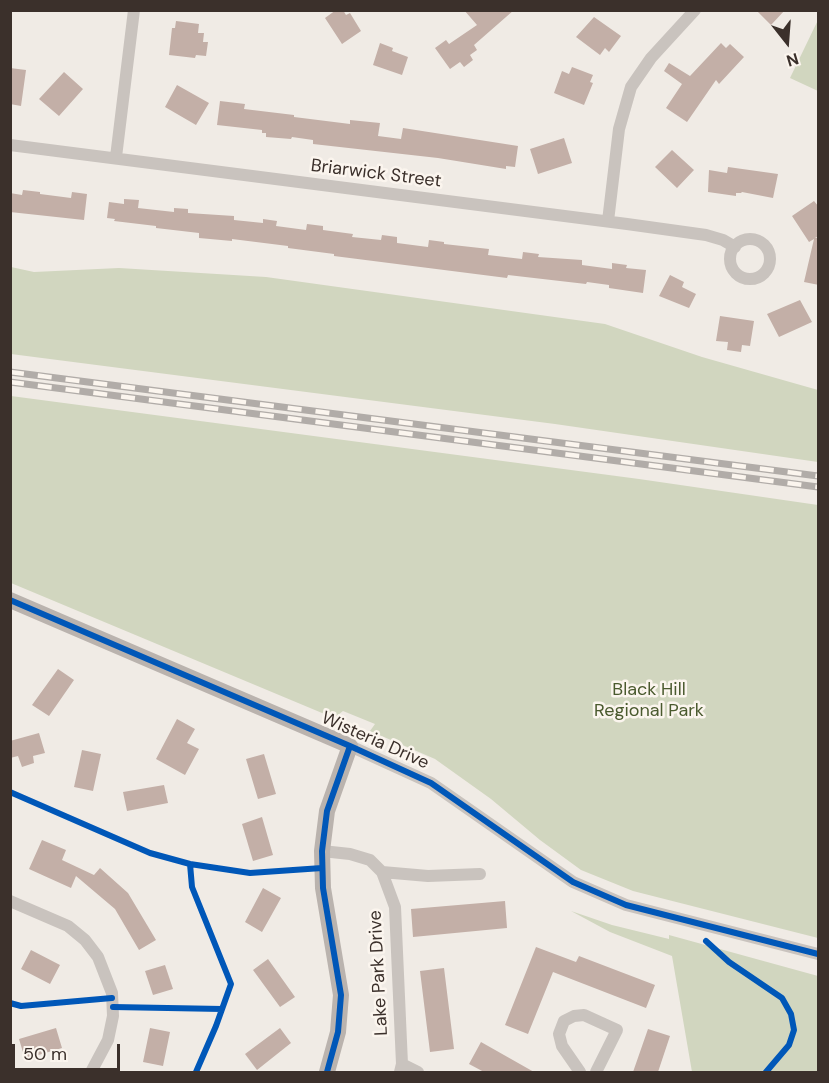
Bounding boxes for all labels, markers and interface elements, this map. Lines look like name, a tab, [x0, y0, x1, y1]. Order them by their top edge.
north arrow	[757, 12, 817, 72]
text: N	[784, 48, 801, 71]
street label: Briarwick Street	[309, 155, 443, 193]
park label: Black Hill Regional Park	[594, 679, 704, 722]
street label: Wisteria Drive	[318, 708, 432, 774]
street label: Lake Park Drive	[365, 910, 393, 1036]
scale bar	[15, 1032, 123, 1070]
text: 50 m	[23, 1042, 67, 1066]

